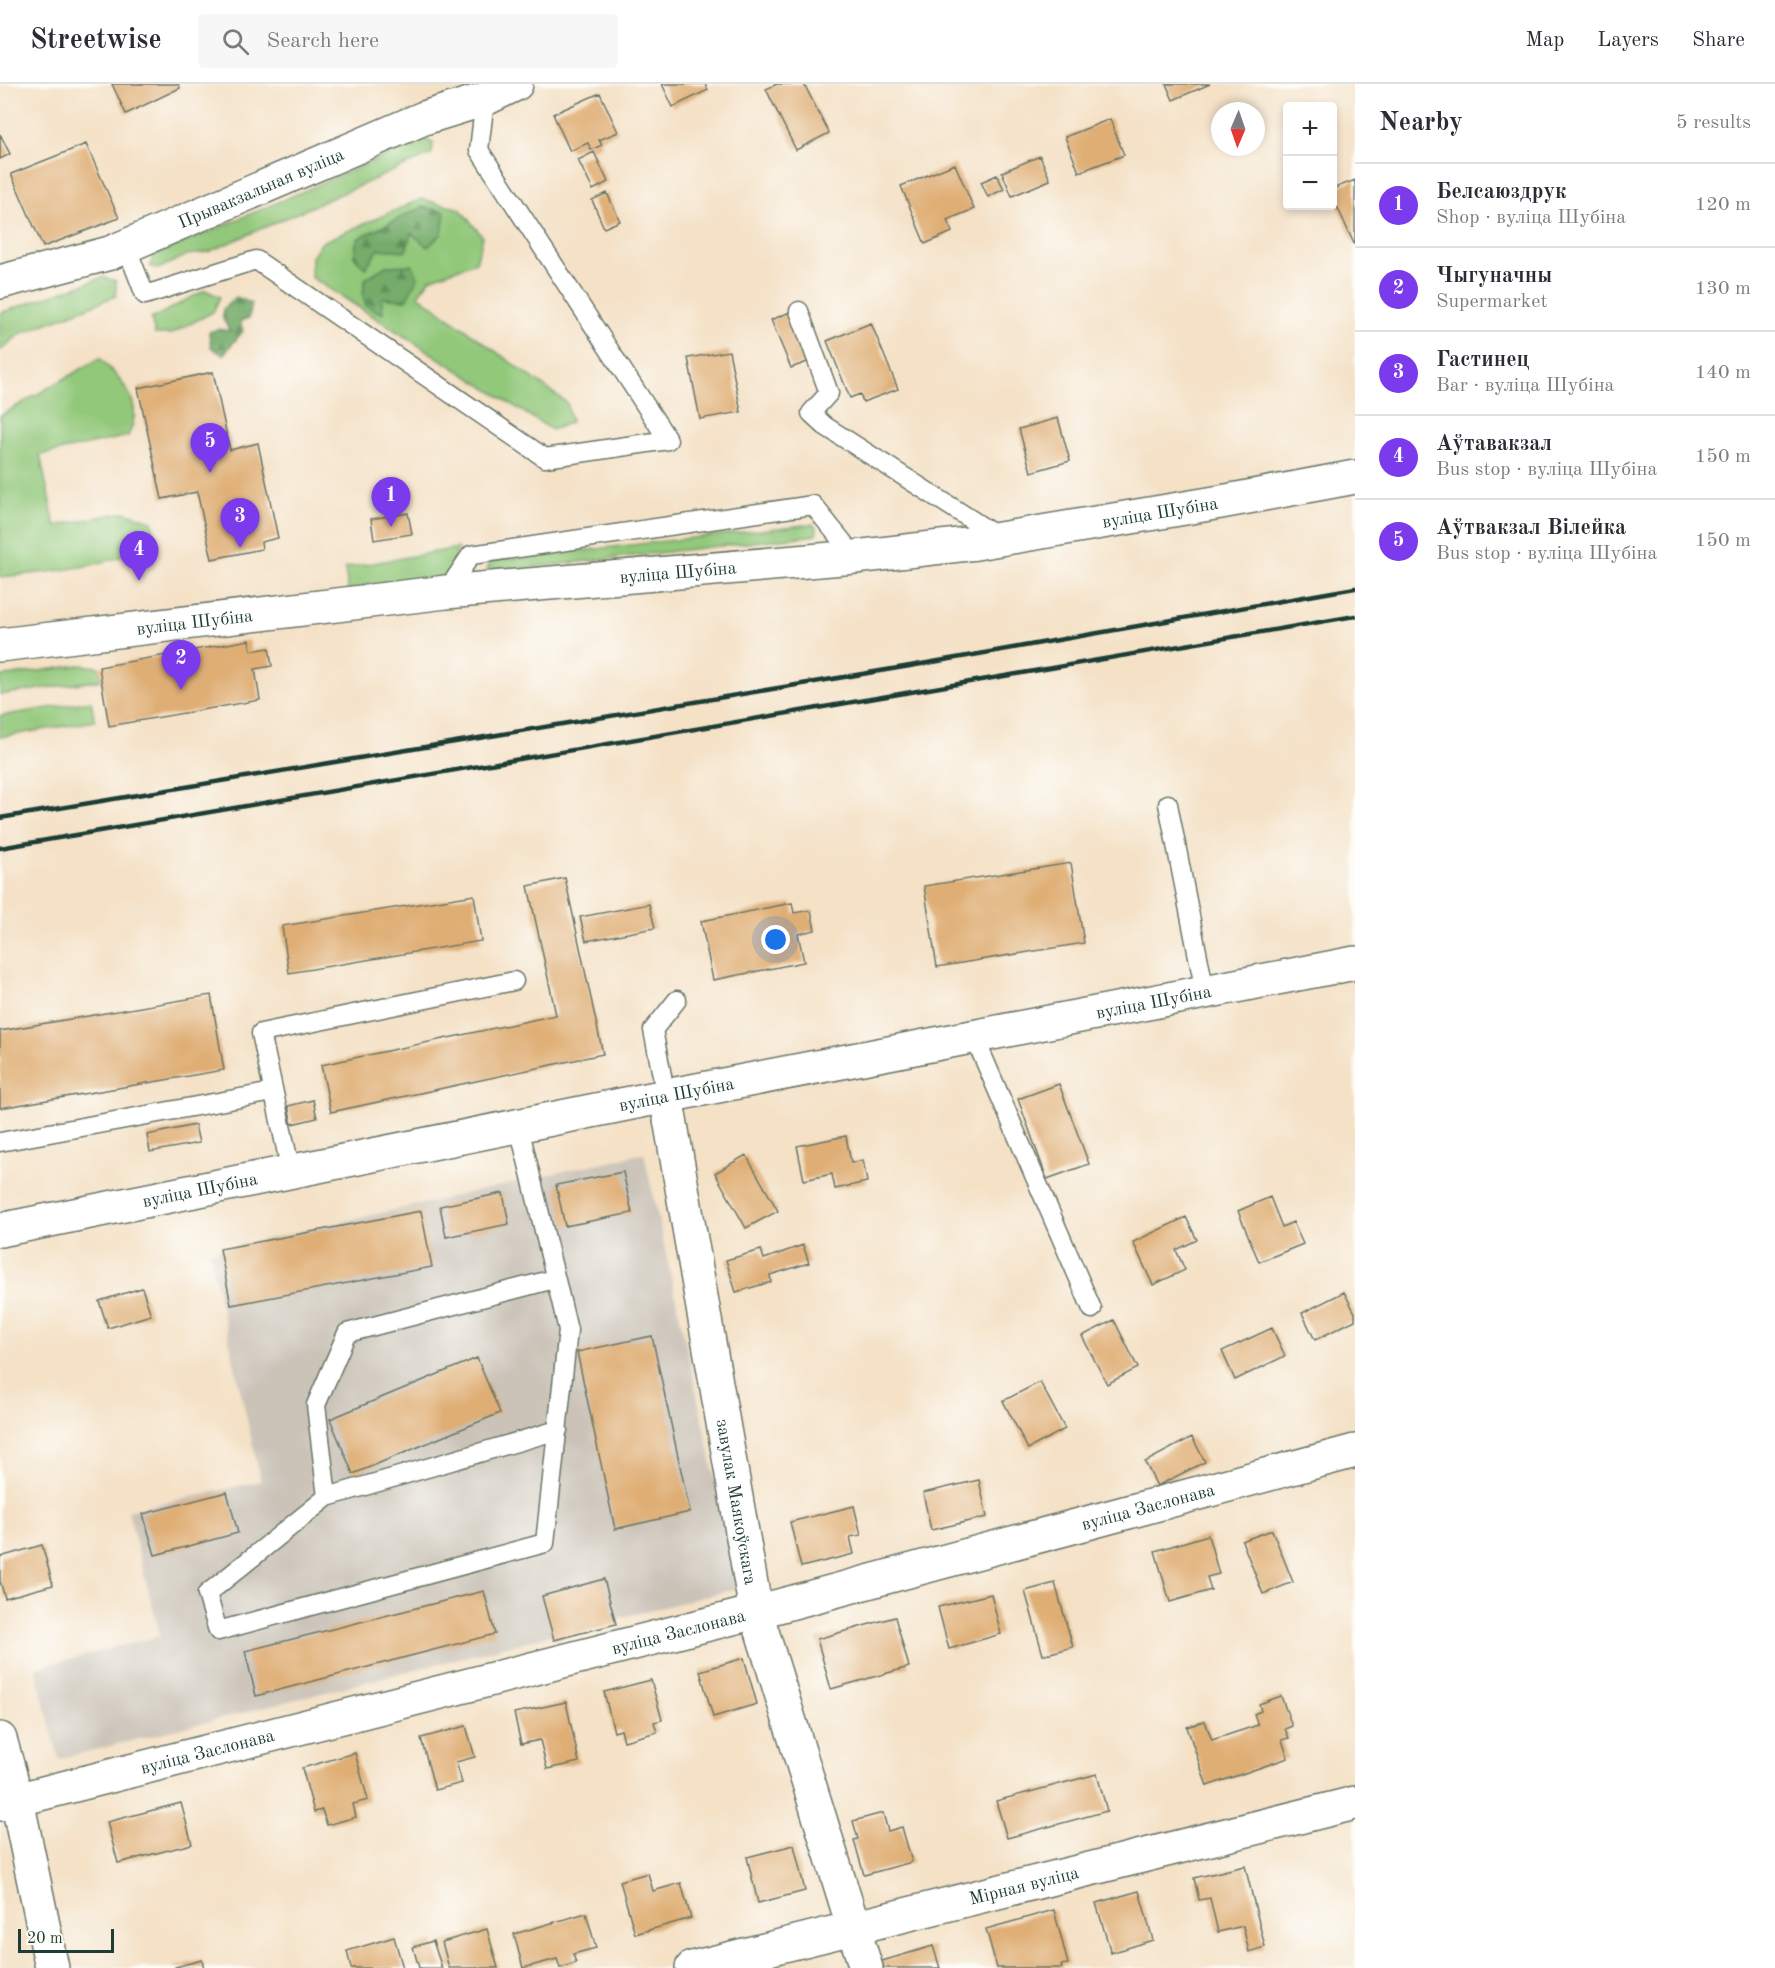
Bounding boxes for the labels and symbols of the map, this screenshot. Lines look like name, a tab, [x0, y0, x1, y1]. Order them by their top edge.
north arrow	[1211, 102, 1265, 156]
street label: Прывакзальная вуліца	[176, 146, 347, 233]
pin: 5	[190, 424, 230, 473]
pin: 1	[372, 478, 410, 527]
street label: вуліца Шубіна	[1101, 495, 1219, 532]
pin: 3	[220, 498, 260, 548]
pin: 4	[120, 532, 158, 581]
street label: вуліца Шубіна	[619, 559, 737, 587]
street label: вуліца Шубіна	[136, 607, 254, 639]
pin: 2	[162, 640, 201, 690]
your location	[761, 925, 790, 954]
street label: вуліца Шубіна	[1095, 983, 1213, 1023]
street label: вуліца Шубіна	[618, 1075, 736, 1115]
street label: вуліца Шубіна	[141, 1170, 259, 1211]
street label: завулак Маякоўскага	[713, 1418, 759, 1586]
street label: вуліца Заслонава	[1080, 1481, 1217, 1534]
street label: вуліца Заслонава	[610, 1607, 748, 1658]
street label: вуліца Заслонава	[139, 1727, 277, 1778]
street label: Мірная вуліца	[967, 1864, 1081, 1909]
scale bar	[18, 1926, 114, 1954]

